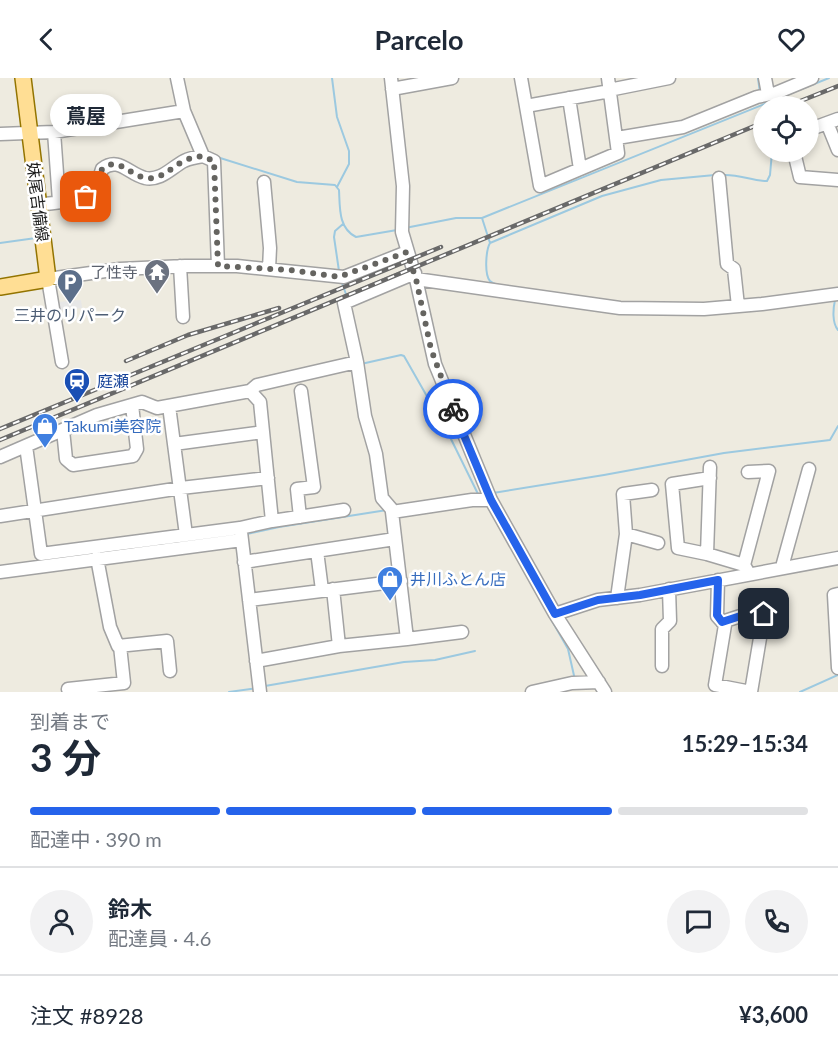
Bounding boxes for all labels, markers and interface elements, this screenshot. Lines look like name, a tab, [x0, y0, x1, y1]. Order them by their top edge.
icon: back	[30, 23, 63, 56]
text: Parcelo	[374, 23, 464, 56]
icon: heart	[775, 23, 808, 56]
callout: 蔦屋	[50, 95, 122, 137]
map controls	[753, 96, 819, 162]
button: locate	[753, 96, 819, 162]
text: 蔦屋	[66, 103, 106, 127]
street label: 妹尾吉備線	[24, 161, 53, 243]
pin	[60, 171, 111, 222]
icon: bag	[69, 180, 102, 213]
temple icon: 了性寺	[142, 257, 172, 295]
place label: 了性寺	[90, 262, 138, 281]
parking icon: 三井のリパーク	[55, 267, 85, 305]
place label: 三井のリパーク	[14, 305, 126, 324]
station icon: 庭瀬	[62, 366, 92, 404]
place label: 庭瀬	[97, 371, 129, 390]
courier	[423, 379, 483, 439]
icon: bike	[437, 393, 470, 426]
shop icon: Takumi美容院	[30, 411, 60, 449]
place label: Takumi美容院	[64, 416, 162, 435]
shop icon: 井川ふとん店	[375, 564, 405, 602]
place label: 井川ふとん店	[410, 569, 506, 588]
pin	[738, 588, 789, 639]
icon: home	[747, 597, 780, 630]
text: 到着まで	[30, 709, 110, 733]
text: 15:29–15:34	[682, 730, 808, 757]
text: 3 分	[30, 734, 101, 780]
text: 配達中 · 390 m	[30, 827, 162, 851]
button: person	[30, 890, 93, 953]
button: chat	[667, 890, 730, 953]
button: phone	[745, 890, 808, 953]
text: 鈴木	[108, 895, 152, 922]
text: 配達員 · 4.6	[108, 926, 211, 950]
text: ¥3,600	[739, 1001, 808, 1028]
text: 注文 #8928	[30, 1002, 143, 1029]

